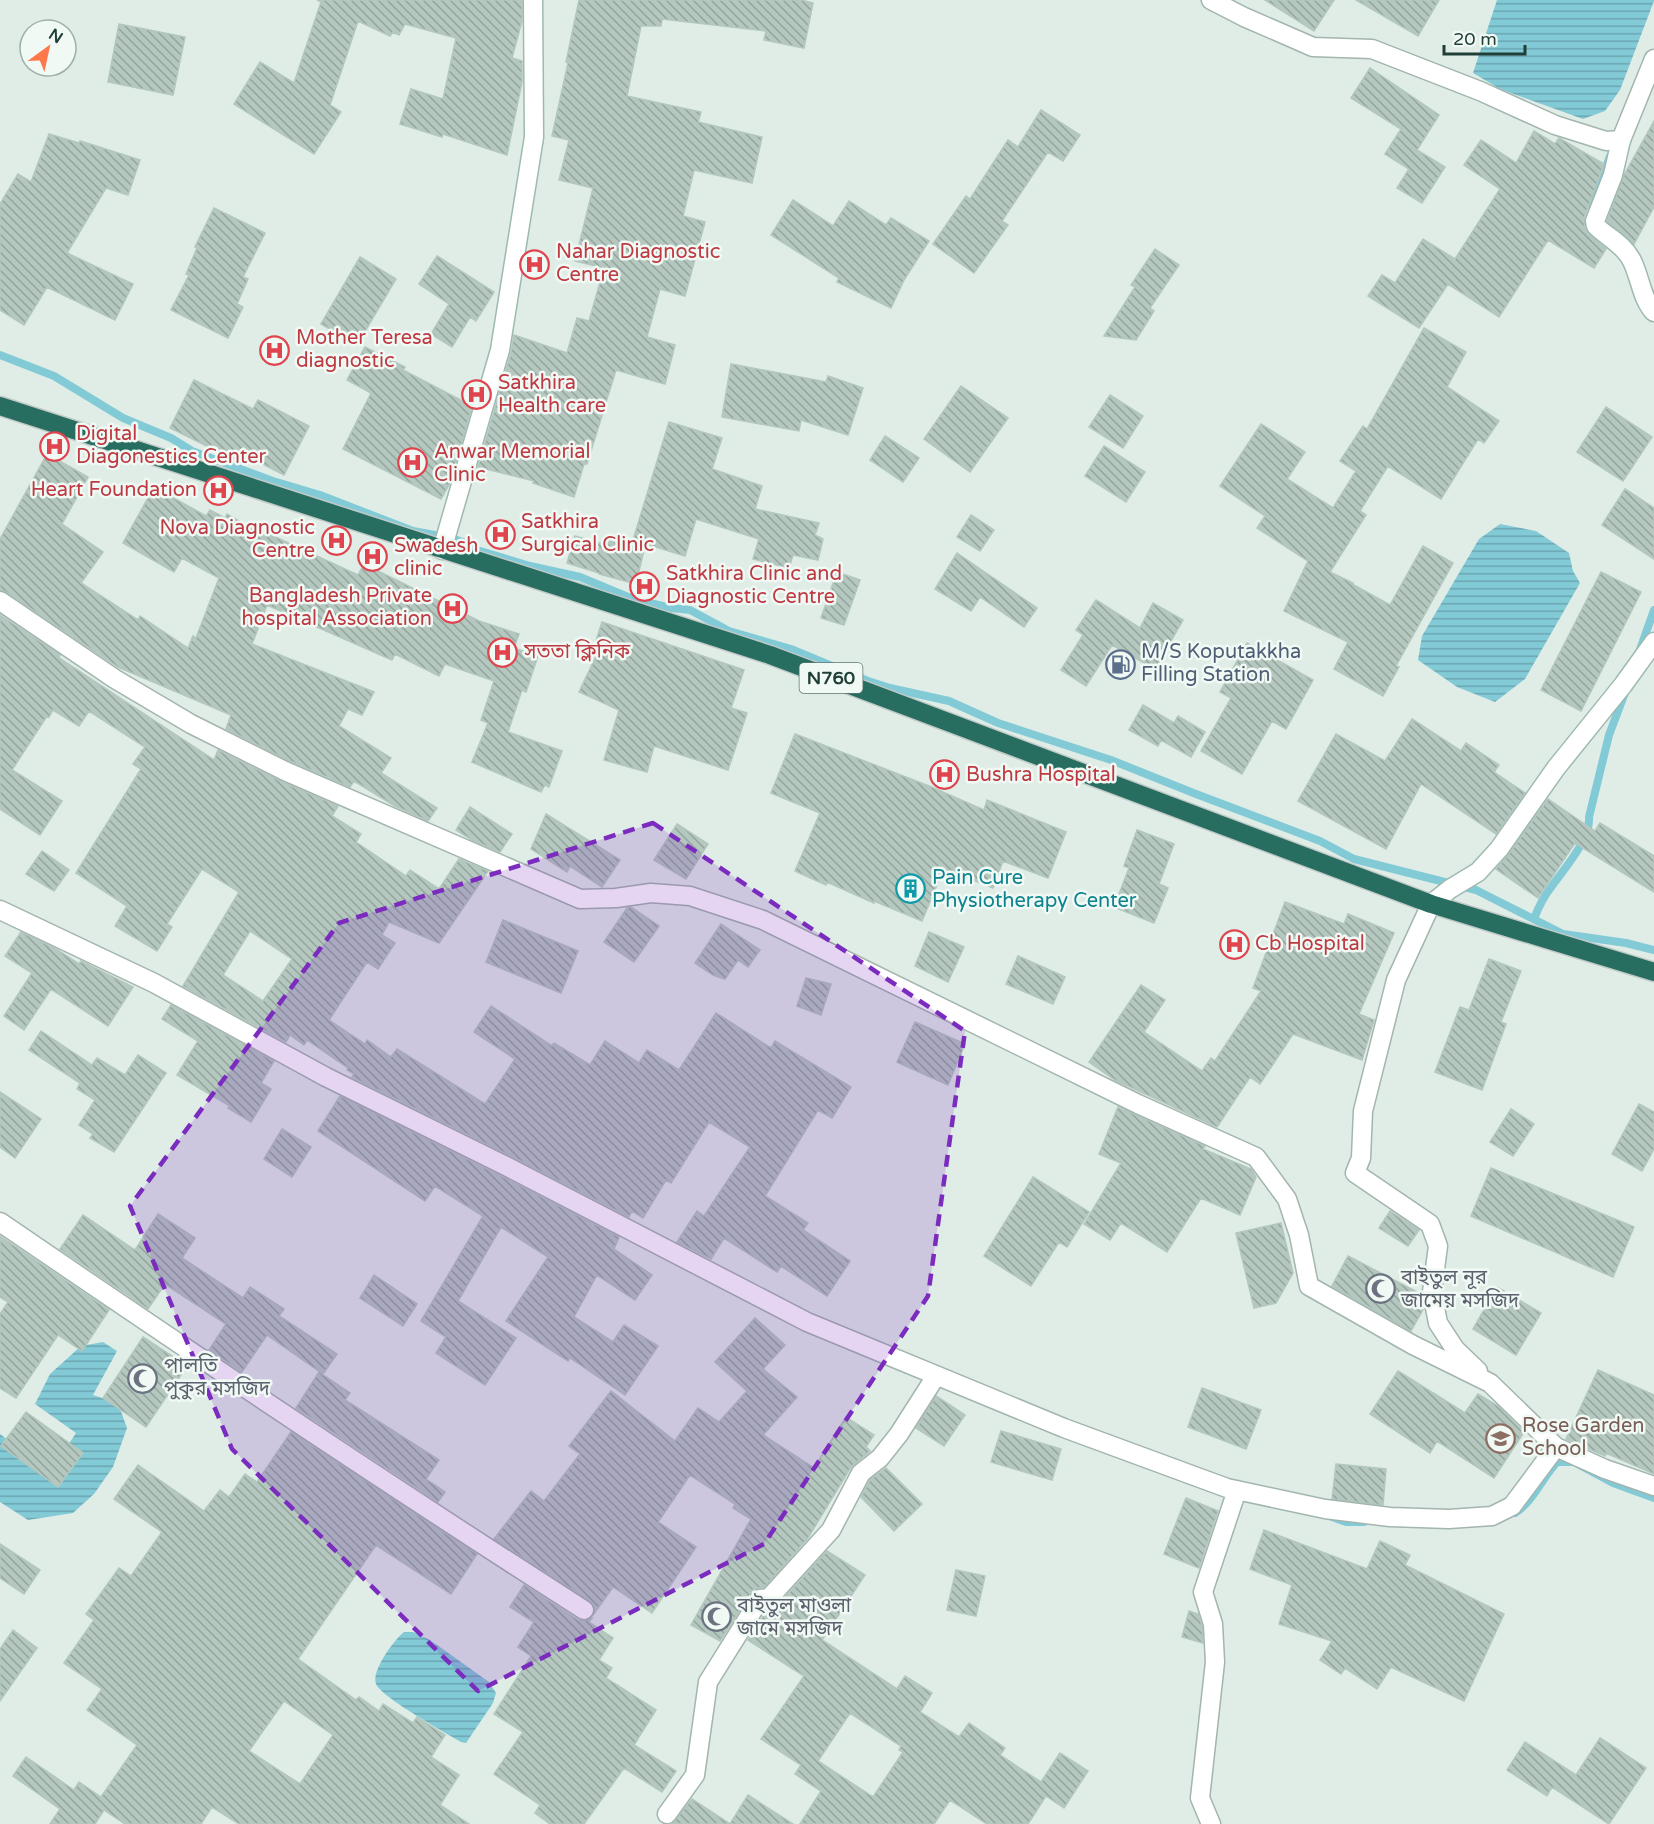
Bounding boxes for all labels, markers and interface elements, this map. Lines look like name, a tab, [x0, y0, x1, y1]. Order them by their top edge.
north arrow	[18, 18, 78, 78]
scale bar	[1444, 18, 1525, 56]
text: N	[45, 24, 66, 48]
text: 20 m	[1453, 28, 1497, 50]
place label: Nahar Diagnostic Centre	[556, 240, 720, 287]
hospital icon: Nahar Diagnostic Centre	[519, 248, 551, 280]
place label: Mother Teresa diagnostic	[296, 326, 433, 373]
hospital icon: Mother Teresa diagnostic	[259, 334, 291, 366]
place label: Satkhira Health care	[498, 371, 606, 418]
hospital icon: Satkhira Health care	[461, 378, 493, 410]
place label: Digital Diagonestics Center	[76, 422, 267, 469]
hospital icon: Digital Diagonestics Center	[39, 430, 71, 462]
place label: Anwar Memorial Clinic	[434, 440, 590, 487]
hospital icon: Anwar Memorial Clinic	[397, 447, 429, 479]
hospital icon: Heart Foundation	[202, 474, 234, 506]
place label: Heart Foundation	[31, 478, 197, 502]
place label: Satkhira Surgical Clinic	[521, 510, 654, 557]
place label: Nova Diagnostic Centre	[159, 516, 315, 563]
hospital icon: Satkhira Surgical Clinic	[484, 518, 516, 550]
hospital icon: Nova Diagnostic Centre	[320, 524, 352, 556]
place label: Swadesh clinic	[394, 534, 478, 581]
hospital icon: Swadesh clinic	[357, 541, 389, 573]
place label: Satkhira Clinic and Diagnostic Centre	[666, 562, 842, 609]
hospital icon: Satkhira Clinic and Diagnostic Centre	[629, 570, 661, 602]
place label: Bangladesh Private hospital Association	[242, 584, 432, 631]
hospital icon: Bangladesh Private hospital Association	[437, 592, 469, 624]
hospital icon: সততা ক্লিনিক	[487, 636, 519, 668]
place label: সততা ক্লিনিক	[523, 639, 631, 664]
place label: M/S Koputakkha Filling Station	[1141, 640, 1301, 687]
fuel station icon: M/S Koputakkha Filling Station	[1104, 648, 1136, 680]
road number: N760	[800, 663, 862, 693]
hospital icon: Bushra Hospital	[929, 759, 961, 791]
place label: Bushra Hospital	[966, 763, 1116, 787]
place label: Pain Cure Physiotherapy Center	[932, 866, 1137, 913]
building icon: Pain Cure Physiotherapy Center	[895, 873, 927, 905]
hospital icon: Cb Hospital	[1218, 928, 1250, 960]
place label: Cb Hospital	[1255, 932, 1365, 956]
place label: বাইতুল নূর জামেয় মসজিদ	[1400, 1265, 1520, 1313]
mosque icon: বাইতুল নূর জামেয় মসজিদ	[1364, 1273, 1396, 1305]
place label: পালতি পুকুর মসজিদ	[164, 1353, 271, 1401]
mosque icon: পালতি পুকুর মসজিদ	[127, 1362, 159, 1394]
place label: Rose Garden School	[1522, 1414, 1644, 1461]
school or university icon: Rose Garden School	[1485, 1422, 1517, 1454]
place label: বাইতুল মাওলা জামে মসজিদ	[736, 1593, 852, 1641]
mosque icon: বাইতুল মাওলা জামে মসজিদ	[700, 1601, 732, 1633]

